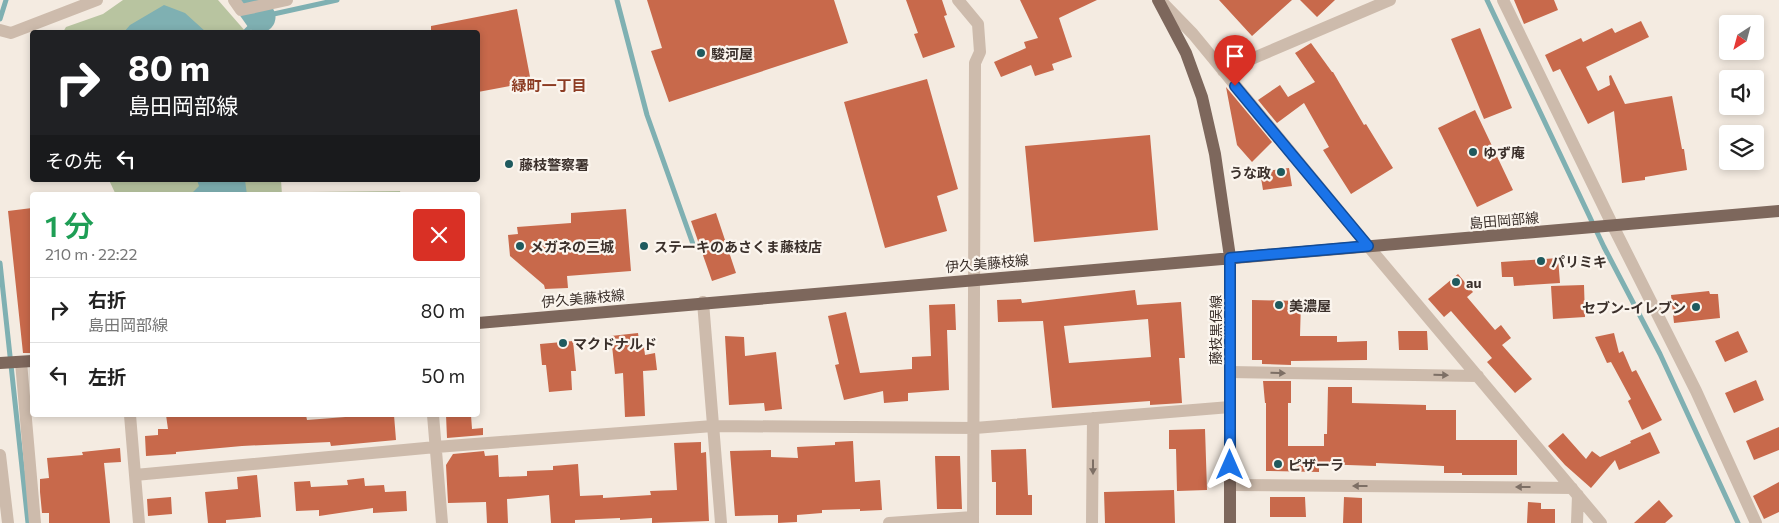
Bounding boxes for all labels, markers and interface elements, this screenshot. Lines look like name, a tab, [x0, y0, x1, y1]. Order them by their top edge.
north arrow	[1719, 15, 1764, 60]
map controls	[1719, 15, 1764, 170]
pin	[1214, 35, 1256, 86]
icon: arrive	[1221, 42, 1249, 70]
text: 80 m	[128, 45, 210, 88]
place label: 駿河屋	[711, 45, 753, 62]
marker: 駿河屋	[695, 47, 707, 59]
icon: right	[45, 50, 110, 115]
button: sound	[1719, 70, 1764, 115]
district label: 緑町一丁目	[511, 76, 587, 94]
text: 島田岡部線	[128, 92, 238, 119]
button: layers	[1719, 125, 1764, 170]
place label: ゆず庵	[1483, 144, 1525, 161]
icon: left	[112, 145, 140, 173]
marker: ゆず庵	[1467, 146, 1479, 158]
text: その先	[45, 149, 102, 172]
place label: 藤枝警察署	[519, 156, 589, 173]
marker: 藤枝警察署	[503, 158, 515, 170]
place label: うな政	[1229, 164, 1271, 181]
marker: うな政	[1275, 166, 1287, 178]
text: 1 分	[45, 206, 94, 243]
street label: 島田岡部線	[1468, 208, 1540, 232]
button: close	[413, 209, 465, 261]
place label: メガネの三城	[530, 238, 614, 255]
place label: ステーキのあさくま藤枝店	[654, 238, 822, 255]
marker: メガネの三城	[514, 240, 526, 252]
marker: ステーキのあさくま藤枝店	[638, 240, 650, 252]
text: 210 m · 22:22	[45, 244, 137, 263]
street label: 伊久美藤枝線	[944, 251, 1030, 275]
place label: パリミキ	[1551, 253, 1607, 270]
marker: パリミキ	[1535, 255, 1547, 267]
place label: au	[1466, 274, 1481, 291]
marker: au	[1450, 276, 1462, 288]
street label: 伊久美藤枝線	[540, 286, 626, 310]
text: 右折	[88, 288, 126, 311]
street label: 藤枝黒俣線	[1207, 295, 1224, 365]
icon: right	[45, 296, 73, 324]
place label: 美濃屋	[1289, 297, 1331, 314]
text: 80 m	[421, 299, 465, 322]
marker: 美濃屋	[1273, 299, 1285, 311]
place label: セブン-イレブン	[1582, 299, 1686, 316]
marker: セブン-イレブン	[1690, 301, 1702, 313]
text: 島田岡部線	[88, 315, 168, 334]
place label: マクドナルド	[573, 335, 657, 352]
marker: マクドナルド	[557, 337, 569, 349]
icon: left	[45, 361, 73, 389]
text: 50 m	[421, 364, 465, 387]
text: 左折	[88, 365, 126, 388]
one-way arrow	[1271, 369, 1287, 377]
one-way arrow	[1433, 371, 1449, 379]
position arrow	[1203, 438, 1255, 490]
place label: ピザーラ	[1288, 456, 1344, 473]
marker: ピザーラ	[1272, 458, 1284, 470]
one-way arrow	[1089, 459, 1097, 475]
one-way arrow	[1352, 482, 1368, 490]
one-way arrow	[1515, 483, 1531, 491]

